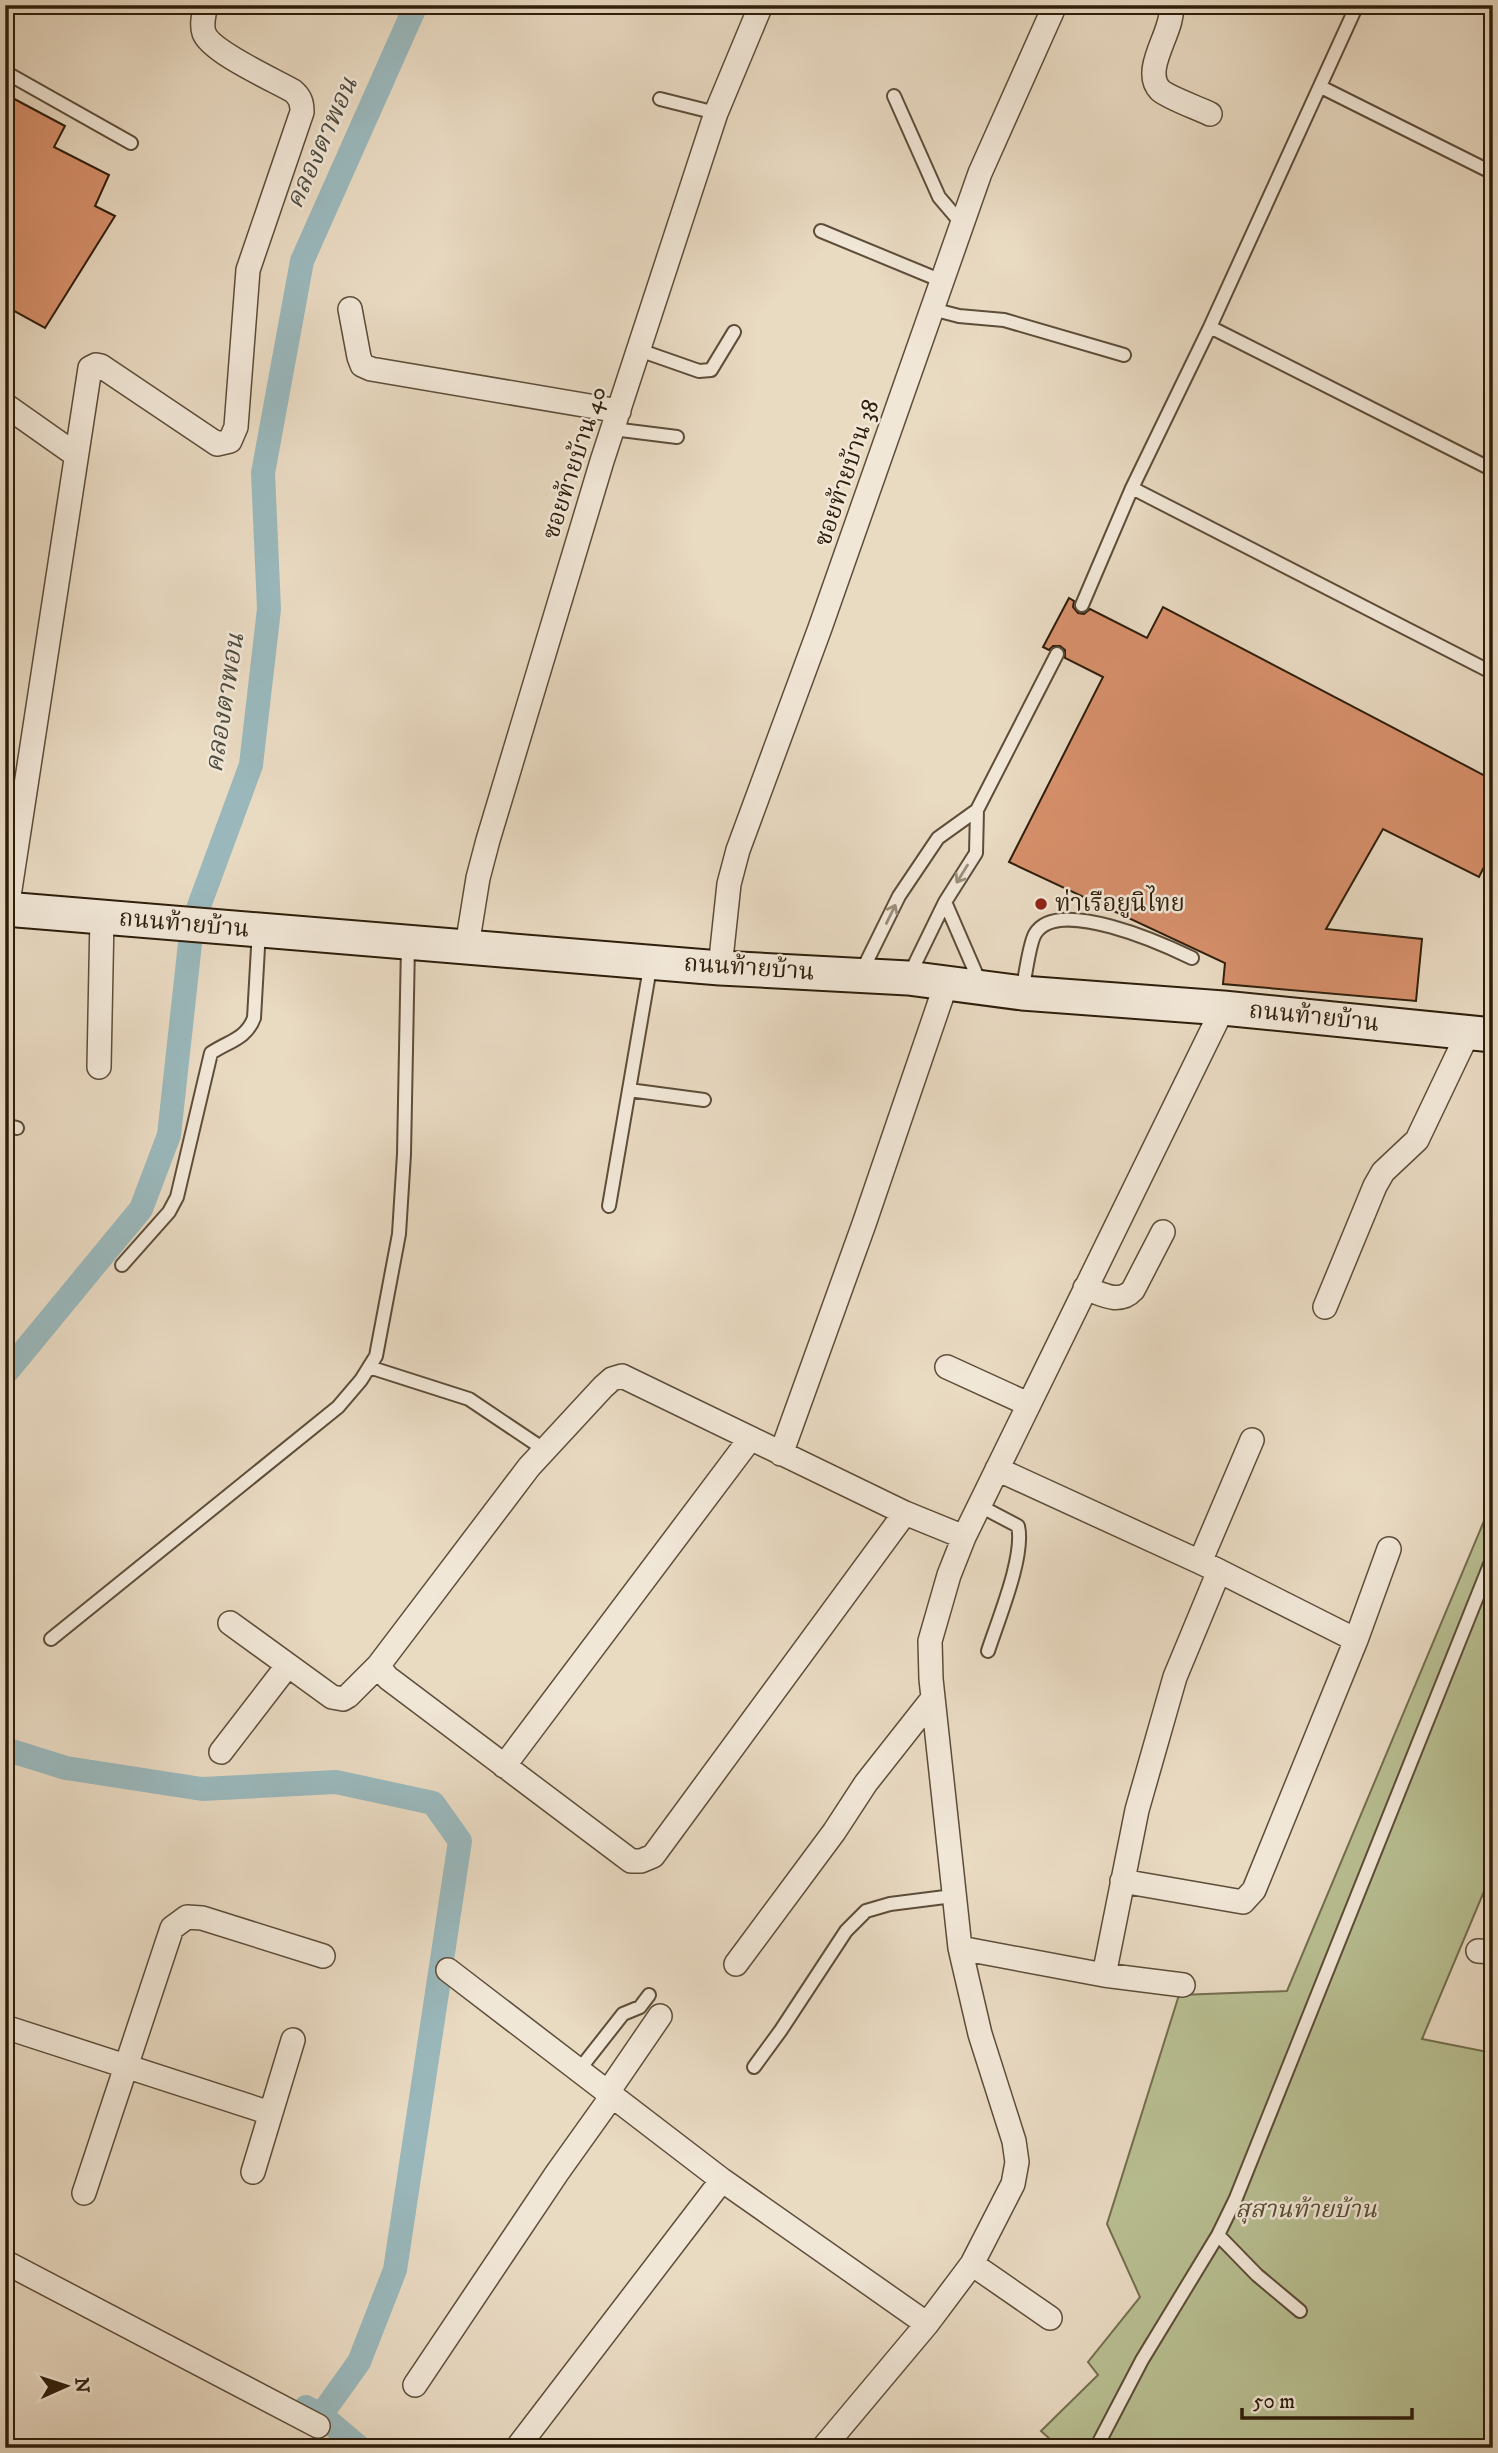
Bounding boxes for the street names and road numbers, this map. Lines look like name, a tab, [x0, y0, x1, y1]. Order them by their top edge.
street label: ซอยท้ายบ้าน 40	[536, 383, 614, 543]
street label: ซอยท้ายบ้าน 38	[808, 396, 886, 550]
street label: ถนนท้ายบ้าน	[118, 903, 250, 945]
street label: ถนนท้ายบ้าน	[683, 948, 815, 988]
street label: ถนนท้ายบ้าน	[1247, 995, 1381, 1039]

